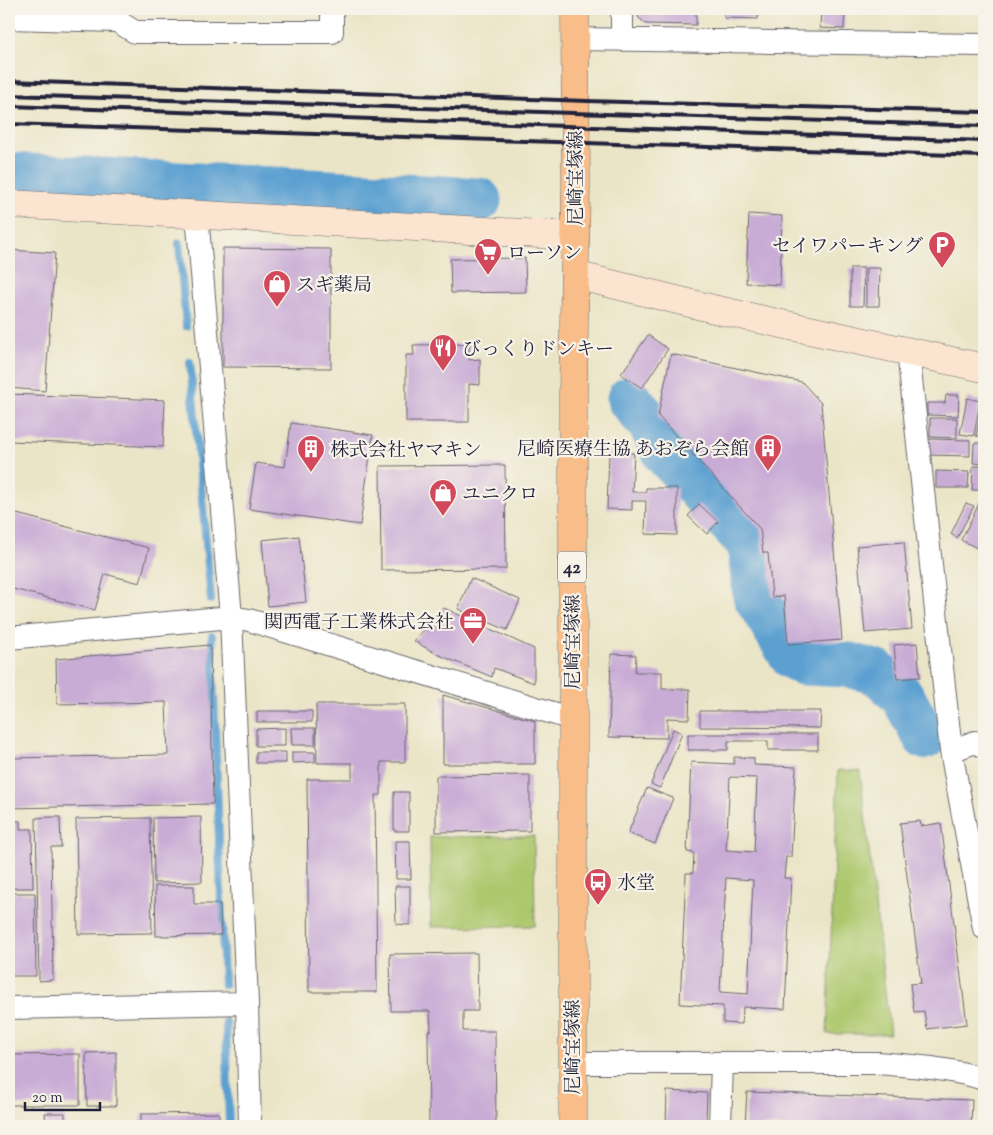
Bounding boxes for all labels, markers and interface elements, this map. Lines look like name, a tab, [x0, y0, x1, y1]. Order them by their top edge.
street label: 尼崎宝塚線	[564, 130, 591, 226]
parking icon: セイワパーキング	[927, 230, 957, 269]
place label: セイワパーキング	[772, 234, 923, 261]
supermarket icon: ローソン	[473, 237, 503, 276]
place label: ローソン	[507, 241, 582, 268]
shop icon: スギ薬局	[262, 269, 292, 308]
place label: スギ薬局	[296, 273, 372, 300]
restaurant icon: びっくりドンキー	[428, 333, 458, 372]
place label: びっくりドンキー	[462, 337, 614, 364]
building icon: 尼崎医療生協 あおぞら会館	[753, 433, 783, 472]
building icon: 株式会社ヤマキン	[296, 434, 326, 473]
place label: 尼崎医療生協 あおぞら会館	[517, 437, 749, 464]
place label: 株式会社ヤマキン	[330, 438, 482, 465]
shop icon: ユニクロ	[428, 478, 458, 517]
place label: ユニクロ	[462, 482, 538, 509]
road number: 42	[558, 552, 586, 582]
street label: 尼崎宝塚線	[561, 594, 588, 690]
office icon: 関西電子工業株式会社	[458, 606, 488, 645]
place label: 関西電子工業株式会社	[264, 610, 454, 637]
bus stop icon: 水堂	[583, 867, 613, 906]
place label: 水堂	[617, 871, 655, 898]
street label: 尼崎宝塚線	[561, 999, 588, 1095]
scale bar	[25, 1080, 100, 1112]
text: 20 m	[32, 1088, 63, 1109]

